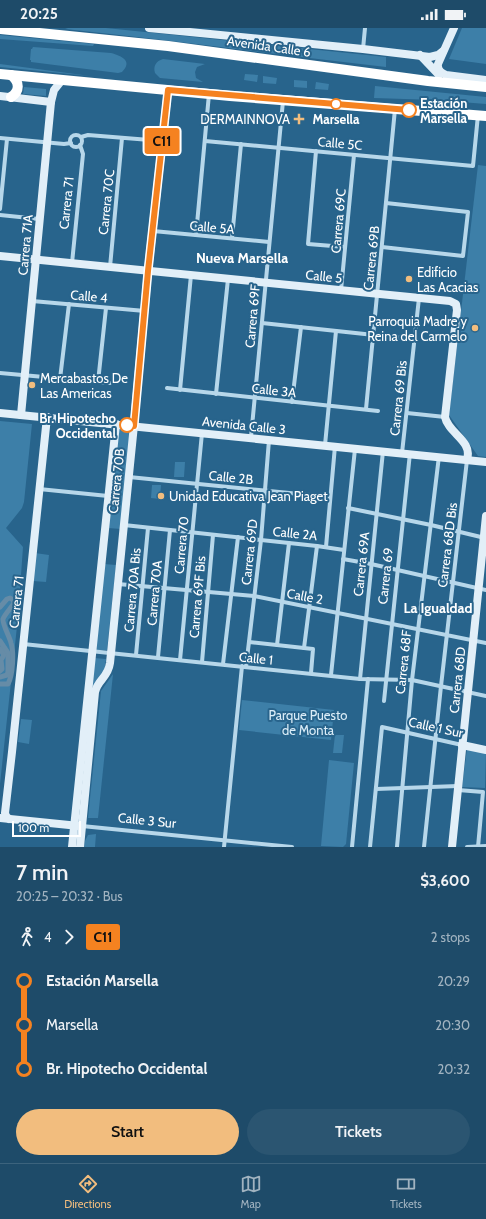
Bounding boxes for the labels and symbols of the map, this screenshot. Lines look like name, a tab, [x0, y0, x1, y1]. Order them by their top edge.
street label: Avenida Calle 6	[226, 32, 312, 60]
place label: Estación Marsella	[420, 95, 468, 126]
marker: Marsella	[330, 98, 342, 110]
marker: Estación Marsella	[401, 102, 417, 118]
place label: DERMAINNOVA	[200, 111, 290, 127]
place label: Marsella	[312, 111, 360, 127]
marker: DERMAINNOVA	[293, 113, 305, 125]
line badge: C11	[139, 128, 185, 154]
street label: Calle 5C	[317, 133, 363, 153]
street label: Carrera 70C	[95, 169, 117, 235]
street label: Carrera 71	[55, 176, 77, 230]
street label: Carrera 69C	[327, 188, 349, 254]
street label: Carrera 71A	[14, 214, 36, 276]
street label: Calle 5A	[189, 217, 235, 237]
street label: Carrera 69B	[360, 225, 382, 291]
district label: Nueva Marsella	[196, 249, 288, 267]
place label: Edificio Las Acacias	[417, 264, 479, 295]
street label: Calle 5	[305, 266, 343, 286]
marker: Edificio Las Acacias	[404, 274, 414, 284]
street label: Carrera 69F	[241, 283, 263, 348]
street label: Calle 4	[70, 286, 109, 306]
place label: Parroquia Madre y Reina del Carmelo	[367, 313, 467, 344]
marker: Parroquia Madre y Reina del Carmelo	[470, 323, 480, 333]
street label: Carrera 69 Bis	[386, 359, 410, 436]
place label: Mercabastos De Las Americas	[40, 370, 128, 401]
marker: Mercabastos De Las Americas	[27, 380, 37, 390]
street label: Calle 3A	[251, 380, 297, 400]
place label: Br. Hipotecho Occidental	[39, 410, 117, 441]
street label: Avenida Calle 3	[201, 413, 287, 437]
marker: Br. Hipotecho Occidental	[119, 417, 135, 433]
street label: Carrera 70B	[105, 447, 127, 514]
street label: Calle 2B	[208, 467, 254, 487]
place label: Unidad Educativa Jean Piaget	[169, 488, 328, 504]
marker: Unidad Educativa Jean Piaget	[156, 491, 166, 501]
street label: Carrera 68D Bis	[434, 501, 460, 588]
street label: Carrera 70	[171, 516, 191, 574]
street label: Carrera 69D	[238, 518, 260, 586]
street label: Calle 2A	[272, 523, 318, 543]
street label: Carrera 69A	[350, 531, 372, 597]
street label: Carrera 70A Bis	[120, 547, 144, 633]
street label: Carrera 69	[374, 547, 396, 605]
street label: Carrera 69F Bis	[185, 555, 209, 639]
street label: Carrera 70A	[143, 560, 165, 626]
street label: Carrera 71	[5, 575, 27, 629]
street label: Calle 2	[285, 585, 325, 607]
district label: La Igualdad	[403, 599, 473, 617]
street label: Carrera 68F	[392, 629, 414, 695]
street label: Carrera 68D	[446, 646, 468, 714]
street label: Calle 1	[238, 648, 274, 668]
park label: Parque Puesto de Monta	[269, 707, 347, 738]
street label: Calle 1 Sur	[407, 713, 466, 741]
street label: Calle 3 Sur	[117, 809, 178, 831]
scale bar	[12, 819, 81, 838]

